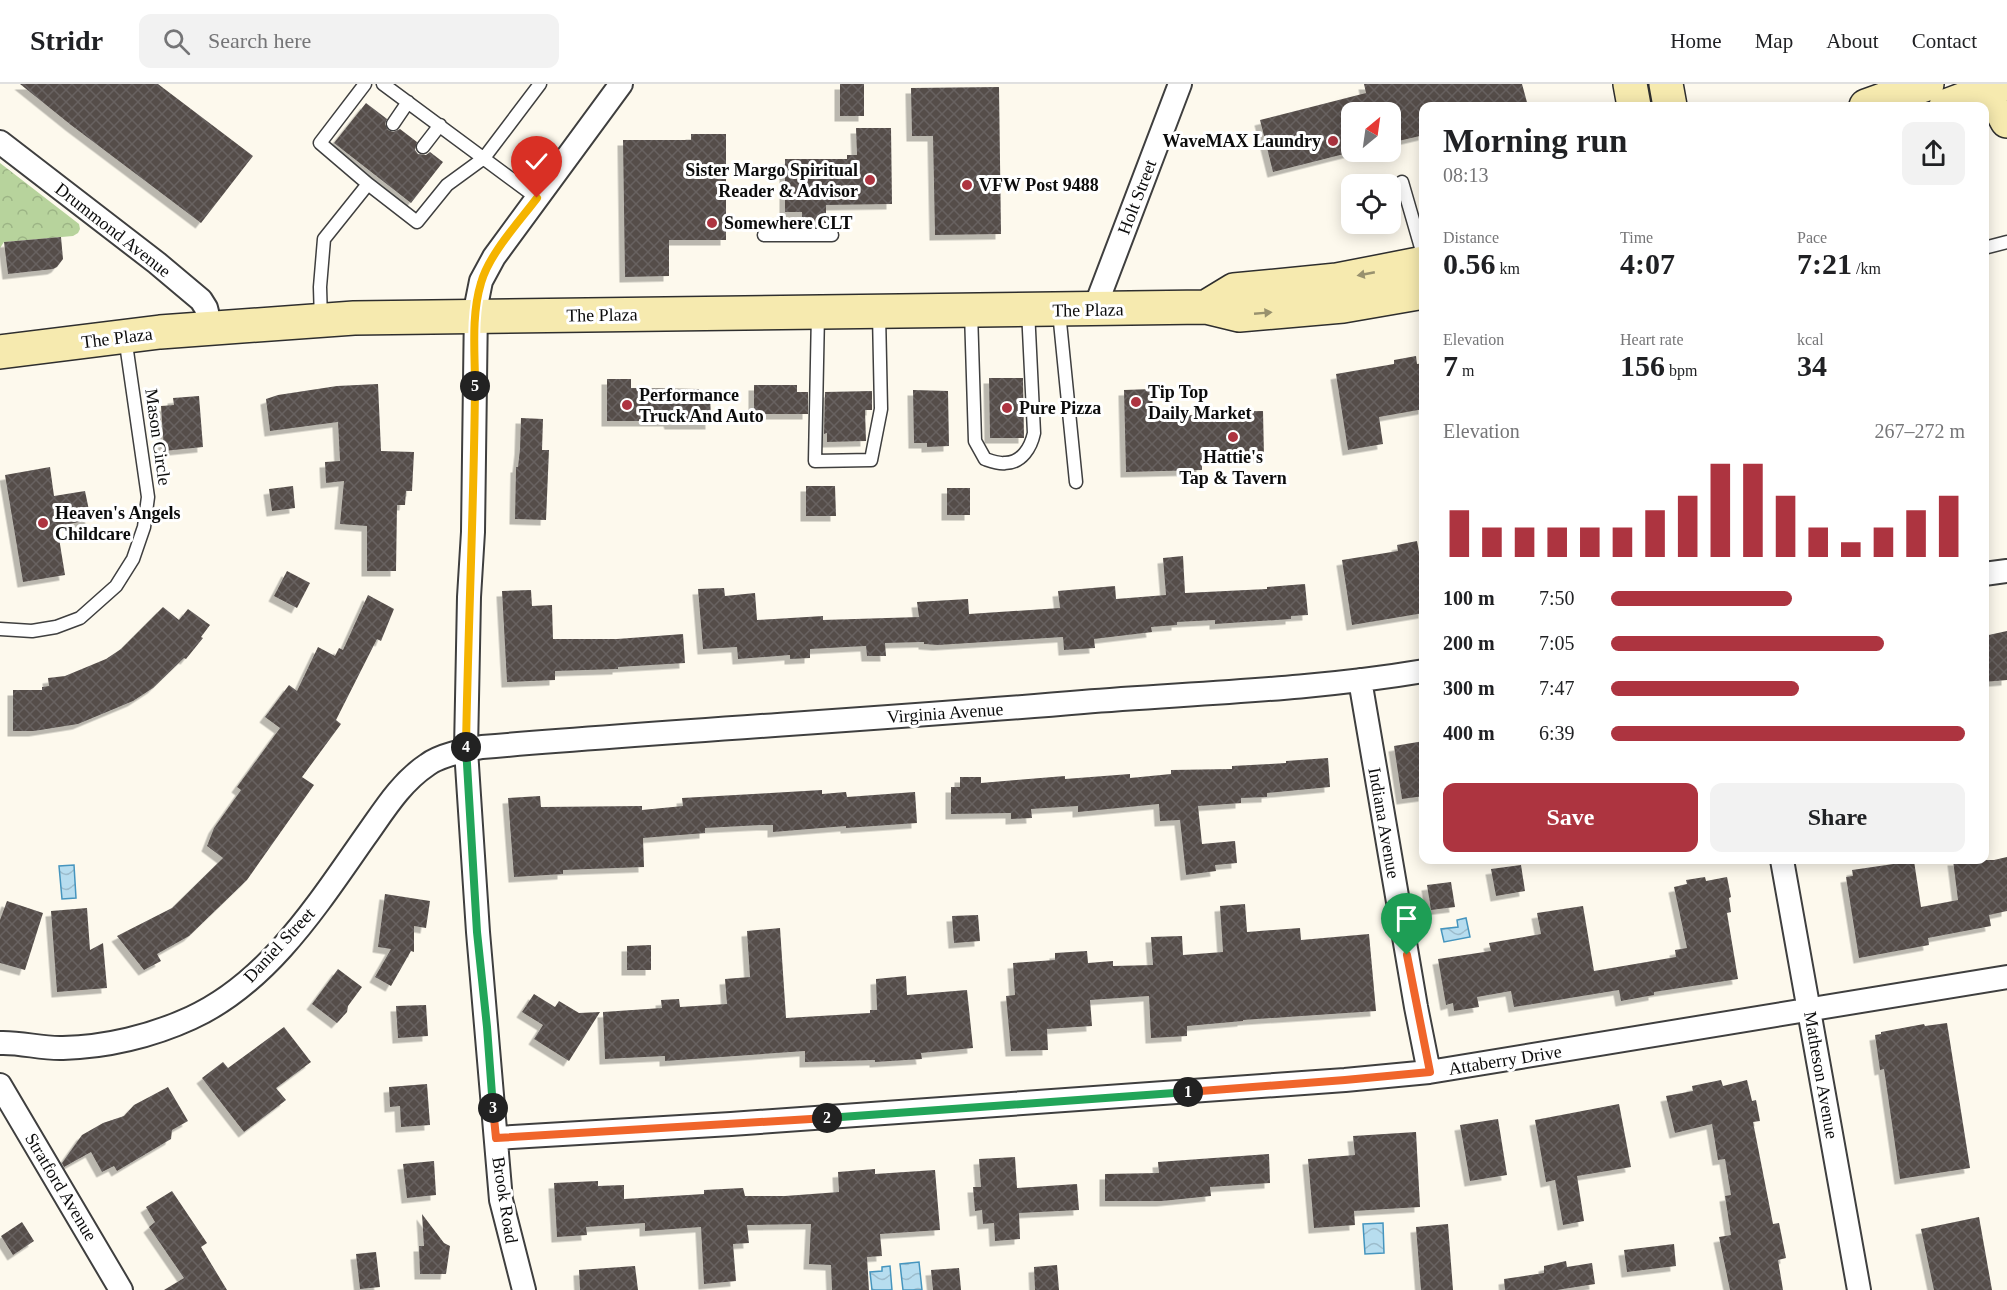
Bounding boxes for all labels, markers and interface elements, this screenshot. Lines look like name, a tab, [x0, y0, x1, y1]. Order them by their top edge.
search box	[139, 14, 559, 68]
text: Stridr	[30, 25, 103, 56]
icon: search	[160, 25, 193, 58]
text: Search here	[208, 28, 311, 53]
text: Home	[1670, 29, 1722, 53]
text: Map	[1755, 29, 1793, 53]
text: About	[1826, 29, 1879, 53]
text: Contact	[1912, 29, 1977, 53]
north arrow	[1341, 102, 1401, 162]
map controls	[1341, 102, 1401, 234]
button: share	[1902, 122, 1965, 185]
text: Morning run	[1443, 123, 1627, 159]
place label: WaveMAX Laundry	[1162, 131, 1321, 151]
marker: WaveMAX Laundry	[1326, 134, 1340, 148]
pin	[511, 136, 562, 198]
icon: check	[520, 145, 553, 178]
street label: Holt Street	[1114, 157, 1160, 237]
place label: Sister Margo Spiritual Reader & Advisor	[685, 160, 858, 201]
text: 08:13	[1443, 164, 1489, 186]
marker: Sister Margo Spiritual Reader & Advisor	[863, 173, 877, 187]
button: locate	[1341, 174, 1401, 234]
place label: VFW Post 9488	[979, 175, 1099, 195]
marker: VFW Post 9488	[960, 178, 974, 192]
street label: Drummond Avenue	[51, 179, 175, 281]
place label: Somewhere CLT	[724, 213, 853, 233]
marker: Somewhere CLT	[705, 216, 719, 230]
text: Distance	[1443, 229, 1499, 246]
text: Time	[1620, 229, 1653, 246]
text: Pace	[1797, 229, 1827, 246]
text: 0.56	[1443, 247, 1496, 280]
text: 4:07	[1620, 247, 1675, 280]
text: 7:21	[1797, 247, 1852, 280]
text: km	[1496, 260, 1520, 277]
text: /km	[1852, 260, 1881, 277]
one-way arrow	[1356, 270, 1375, 279]
street label: The Plaza	[1052, 299, 1124, 321]
street label: The Plaza	[566, 304, 638, 326]
one-way arrow	[1254, 308, 1273, 318]
street label: The Plaza	[80, 324, 154, 352]
text: Elevation	[1443, 331, 1504, 348]
text: Heart rate	[1620, 331, 1684, 348]
text: kcal	[1797, 331, 1824, 348]
text: 7	[1443, 349, 1458, 382]
text: 156	[1620, 349, 1665, 382]
text: 34	[1797, 349, 1827, 382]
text: m	[1458, 362, 1474, 379]
text: bpm	[1665, 362, 1697, 379]
pin: 5	[460, 371, 490, 401]
text: 5	[471, 377, 479, 394]
place label: Tip Top Daily Market	[1148, 382, 1251, 423]
place label: Performance Truck And Auto	[639, 385, 764, 426]
street label: Mason Circle	[141, 387, 175, 487]
marker: Tip Top Daily Market	[1129, 395, 1143, 409]
marker: Performance Truck And Auto	[620, 398, 634, 412]
place label: Pure Pizza	[1019, 398, 1101, 418]
marker: Pure Pizza	[1000, 401, 1014, 415]
text: Elevation	[1443, 420, 1520, 442]
text: 267–272 m	[1874, 420, 1965, 442]
marker: Hattie's Tap & Tavern	[1226, 430, 1240, 444]
place label: Hattie's Tap & Tavern	[1179, 447, 1287, 488]
place label: Heaven's Angels Childcare	[55, 503, 181, 544]
marker: Heaven's Angels Childcare	[36, 516, 50, 530]
text: 100 m	[1443, 587, 1495, 609]
text: 7:50	[1539, 587, 1575, 609]
text: 200 m	[1443, 632, 1495, 654]
text: 7:05	[1539, 632, 1575, 654]
text: 300 m	[1443, 677, 1495, 699]
text: 7:47	[1539, 677, 1575, 699]
street label: Virginia Avenue	[886, 699, 1004, 727]
text: 400 m	[1443, 722, 1495, 744]
text: 6:39	[1539, 722, 1575, 744]
pin: 4	[451, 732, 481, 762]
text: 4	[462, 738, 470, 755]
street label: Indiana Avenue	[1364, 766, 1404, 880]
button: Save	[1443, 783, 1698, 852]
button: Share	[1710, 783, 1965, 852]
pin	[1381, 893, 1432, 955]
icon: arrive	[1390, 902, 1423, 935]
street label: Daniel Street	[239, 904, 319, 986]
street label: Matheson Avenue	[1800, 1010, 1842, 1140]
street label: Attaberry Drive	[1447, 1041, 1563, 1079]
pin: 1	[1173, 1077, 1203, 1107]
text: 1	[1184, 1083, 1192, 1100]
pin: 3	[478, 1093, 508, 1123]
text: 3	[489, 1099, 497, 1116]
pin: 2	[812, 1103, 842, 1133]
text: 2	[823, 1109, 831, 1126]
street label: Stratford Avenue	[21, 1130, 101, 1245]
street label: Brook Road	[488, 1155, 522, 1245]

